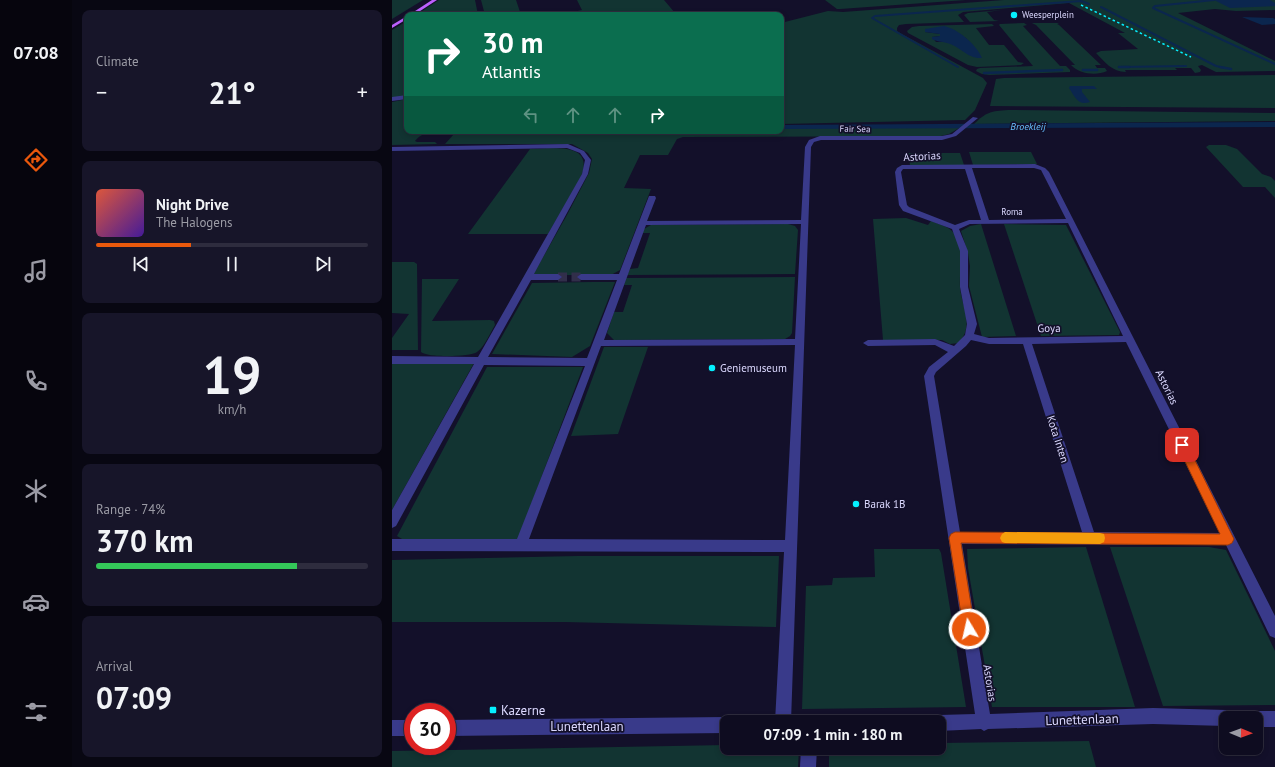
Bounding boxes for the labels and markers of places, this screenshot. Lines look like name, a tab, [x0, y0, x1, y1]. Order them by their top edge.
place label: Weesperplein	[1022, 9, 1074, 20]
marker: Weesperplein	[1009, 10, 1019, 20]
place label: Geniemuseum	[720, 361, 787, 375]
marker: Geniemuseum	[707, 363, 717, 373]
pin	[1165, 428, 1199, 462]
place label: Barak 1B	[864, 497, 905, 511]
marker: Barak 1B	[851, 499, 861, 509]
place label: Kazerne	[501, 702, 545, 719]
marker: Kazerne	[488, 705, 498, 715]

